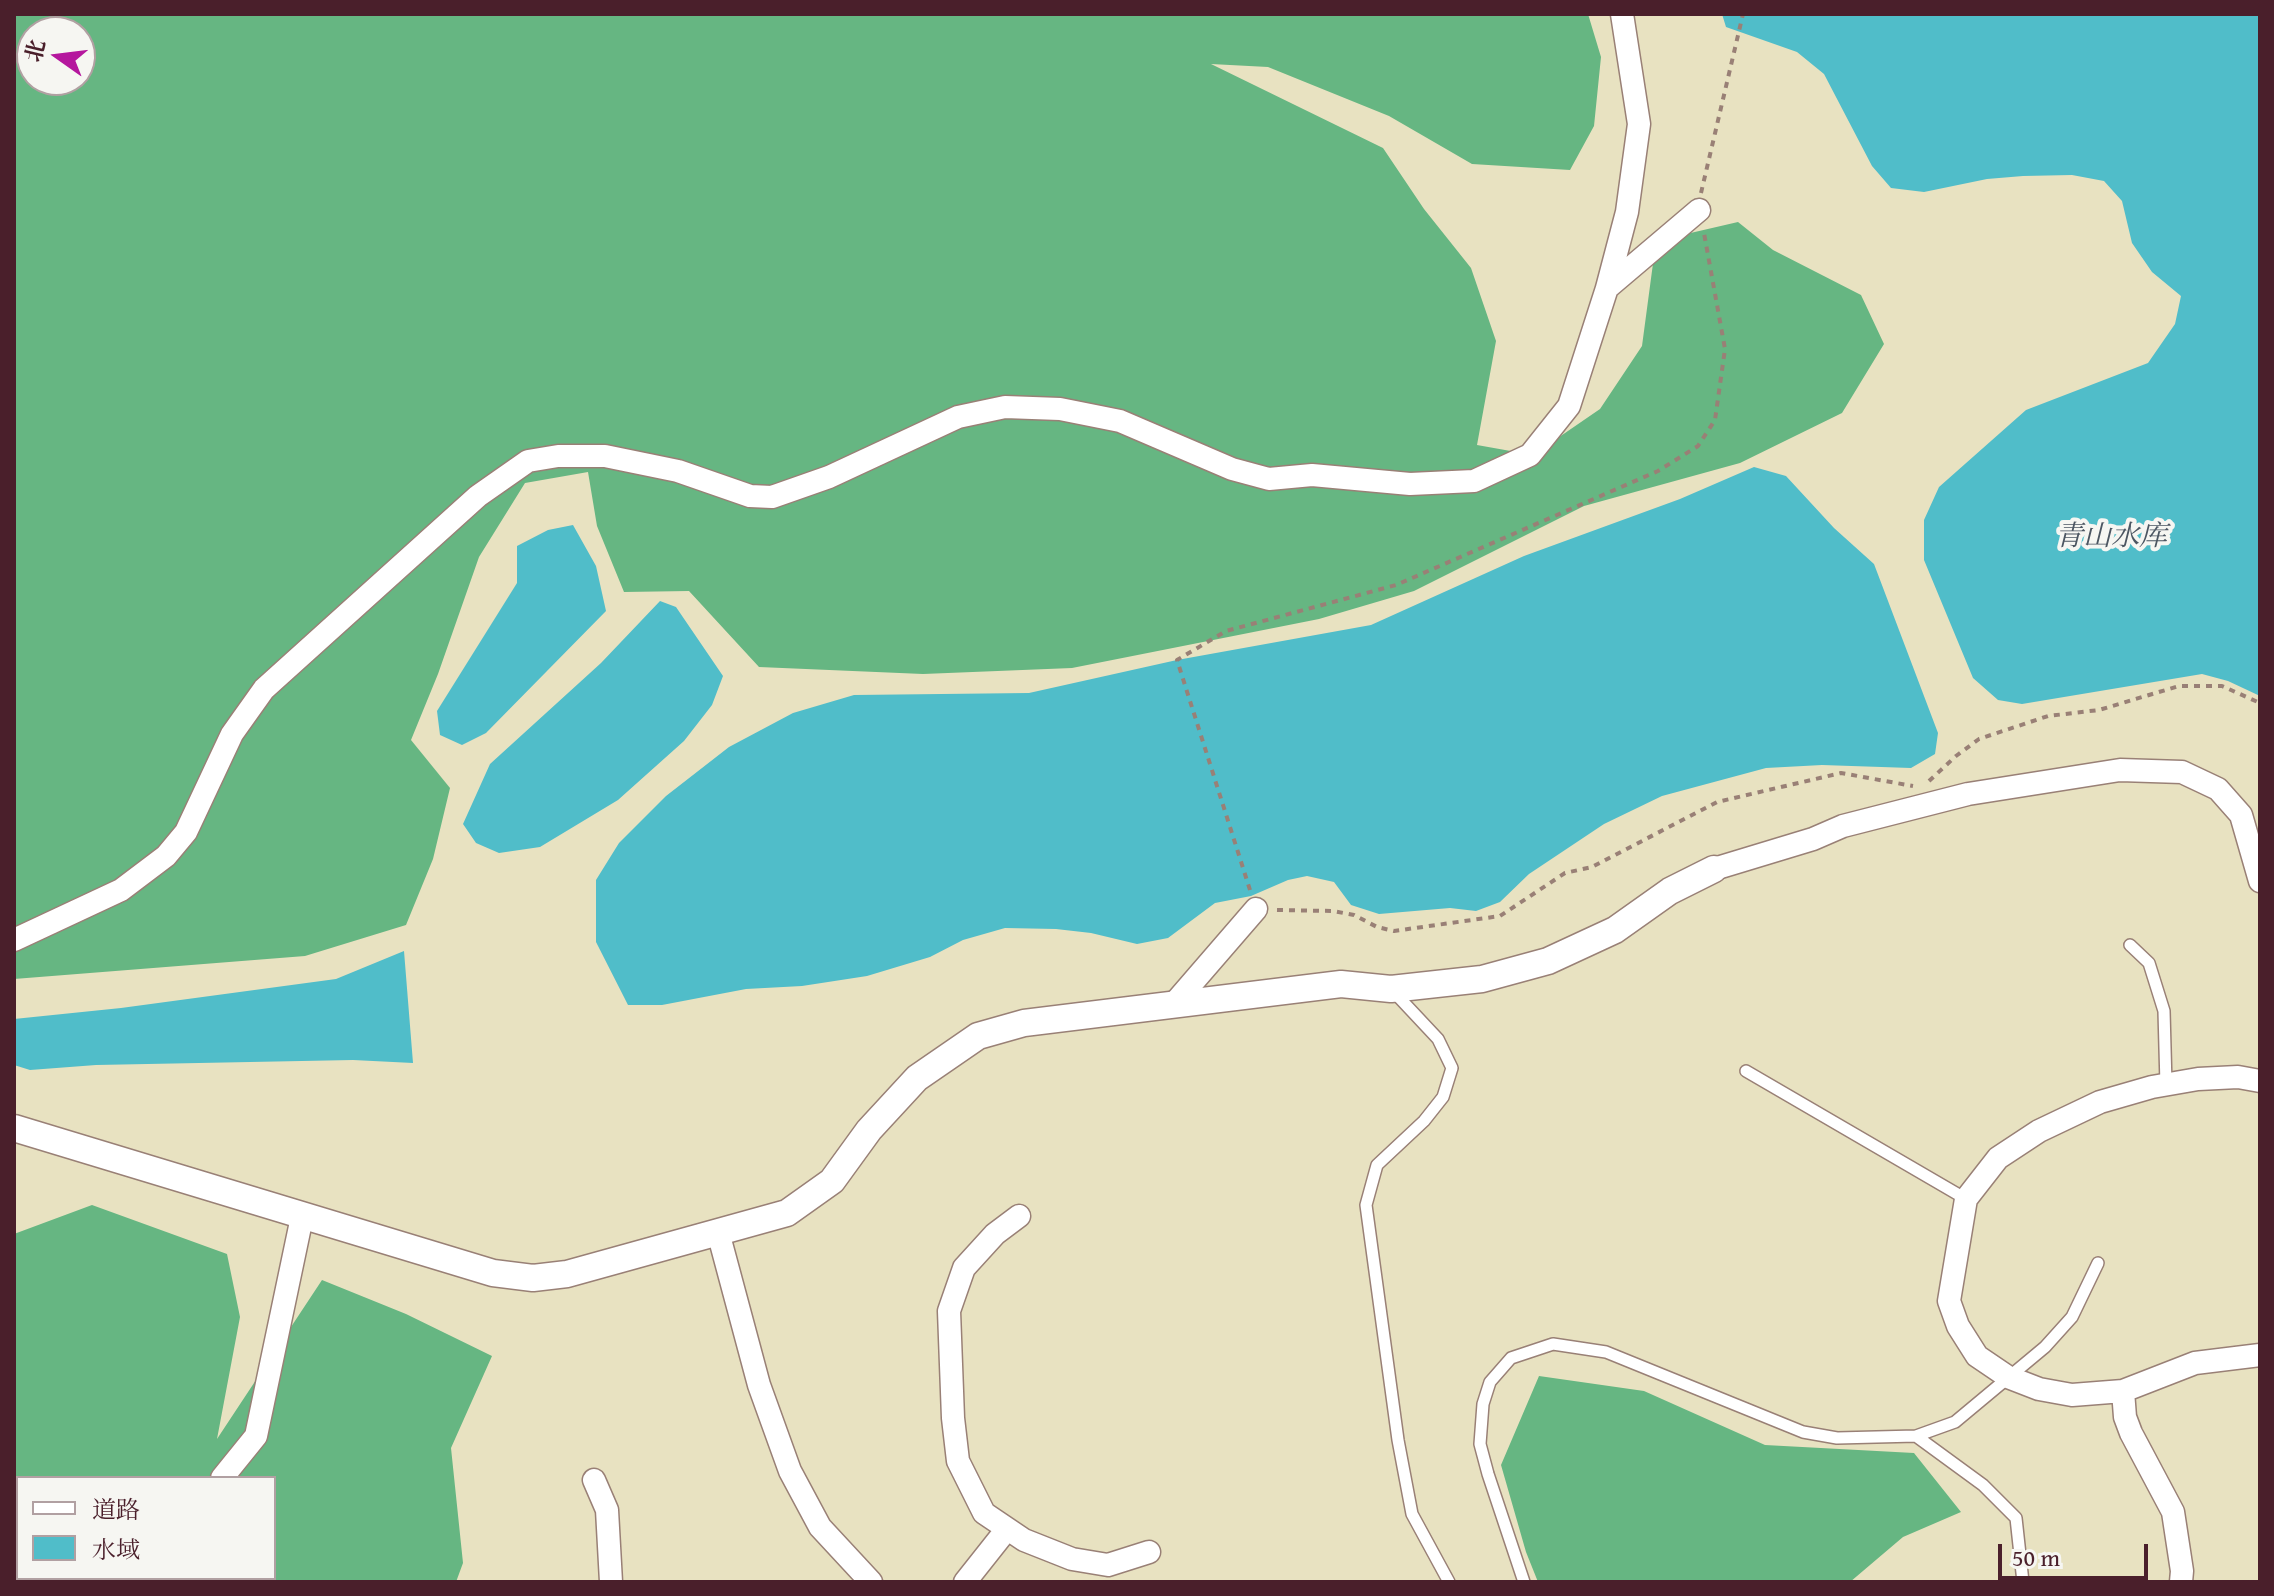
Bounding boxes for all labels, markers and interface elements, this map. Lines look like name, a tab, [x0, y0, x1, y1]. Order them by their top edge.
north arrow	[16, 16, 96, 96]
text: 北	[16, 36, 53, 65]
water label: 青山水库	[2055, 521, 2167, 555]
legend	[16, 1476, 276, 1580]
text: 道路	[92, 1492, 140, 1527]
scale bar	[2002, 1528, 2152, 1578]
text: 水域	[92, 1532, 140, 1567]
text: 50 m	[2012, 1540, 2060, 1575]

